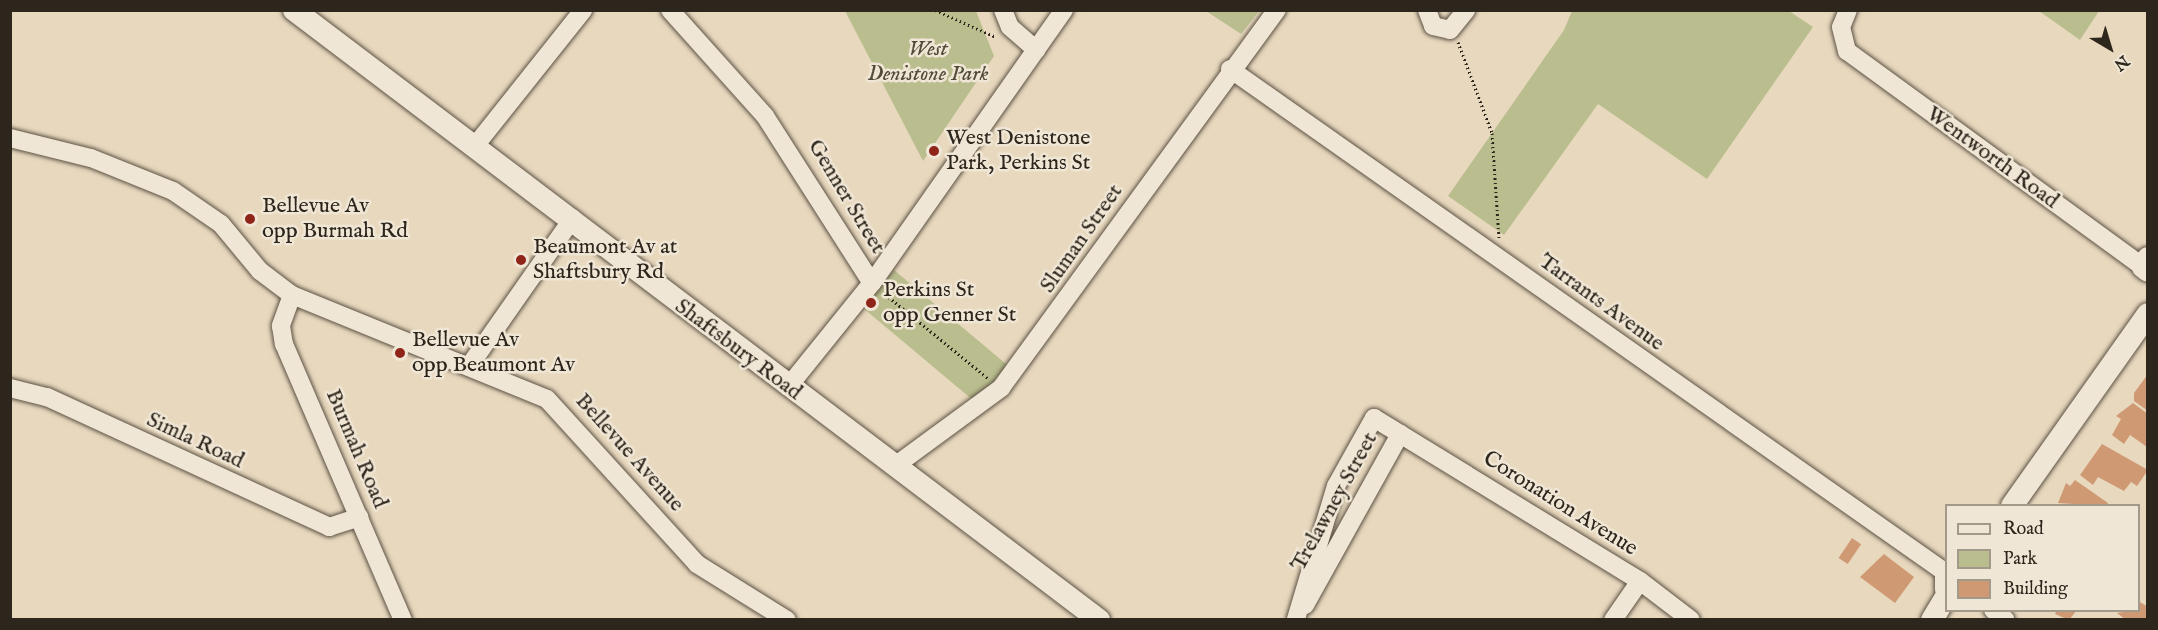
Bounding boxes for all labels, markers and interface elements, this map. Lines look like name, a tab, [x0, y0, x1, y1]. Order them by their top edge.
north arrow	[2080, 18, 2140, 78]
park label: West Denistone Park	[867, 36, 989, 88]
text: N	[2109, 50, 2133, 74]
street label: Wentworth Road	[1921, 101, 2063, 215]
place label: West Denistone Park, Perkins St	[946, 125, 1090, 176]
street label: Genner Street	[802, 135, 890, 259]
marker: West Denistone Park, Perkins St	[927, 144, 941, 158]
street label: Sluman Street	[1035, 180, 1129, 298]
place label: Bellevue Av opp Burmah Rd	[262, 193, 408, 244]
marker: Bellevue Av opp Burmah Rd	[243, 212, 257, 226]
place label: Beaumont Av at Shaftsbury Rd	[533, 234, 677, 286]
street label: Tarrants Avenue	[1533, 249, 1669, 357]
marker: Beaumont Av at Shaftsbury Rd	[514, 253, 528, 267]
place label: Perkins St opp Genner St	[883, 277, 1016, 328]
street label: Shaftsbury Road	[669, 294, 807, 406]
marker: Perkins St opp Genner St	[864, 296, 878, 310]
place label: Bellevue Av opp Beaumont Av	[412, 327, 575, 378]
marker: Bellevue Av opp Beaumont Av	[393, 346, 407, 360]
street label: Burmah Road	[319, 385, 393, 513]
street label: Bellevue Avenue	[569, 388, 689, 518]
street label: Simla Road	[142, 407, 248, 475]
street label: Trelawney Street	[1286, 428, 1384, 576]
street label: Coronation Avenue	[1478, 446, 1642, 562]
legend	[1945, 504, 2140, 612]
text: Road	[2003, 518, 2044, 541]
text: Park	[2003, 548, 2037, 571]
text: Building	[2003, 578, 2068, 601]

